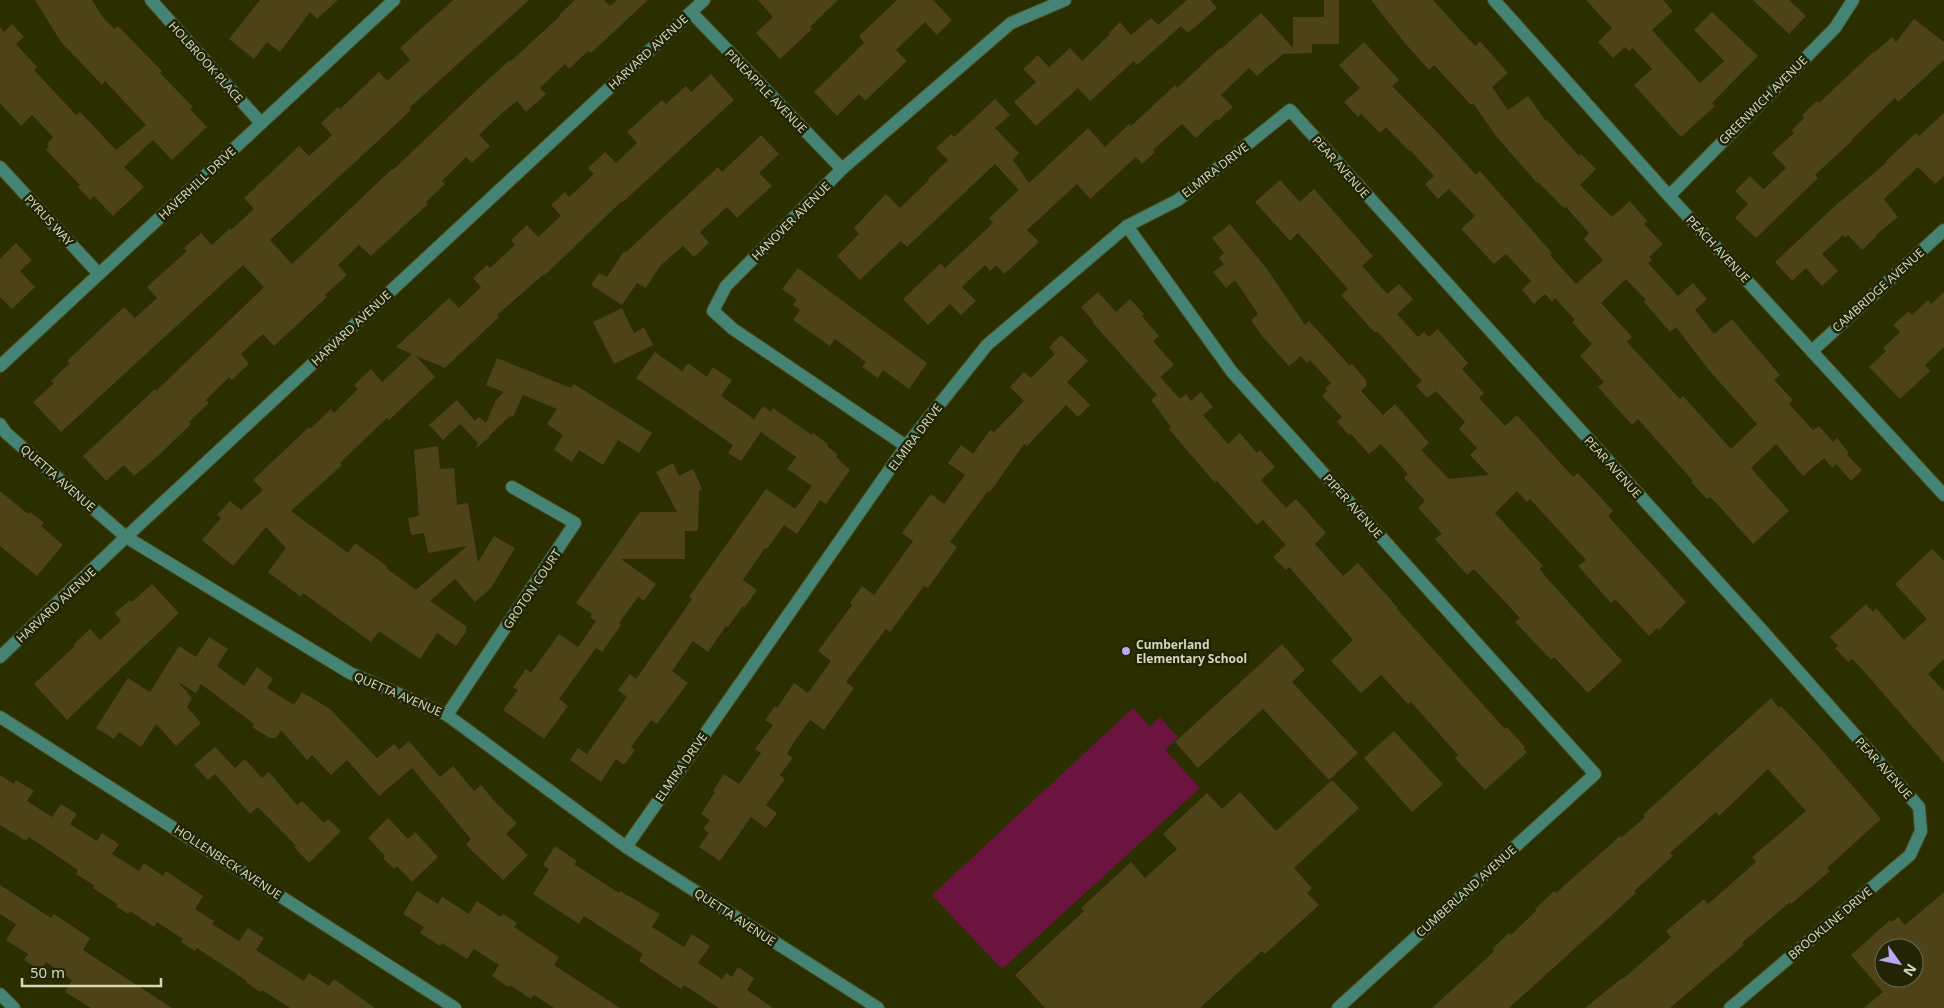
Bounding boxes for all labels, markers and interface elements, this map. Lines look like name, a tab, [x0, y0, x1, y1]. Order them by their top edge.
street label: HARVARD AVENUE	[604, 11, 692, 93]
street label: HOLBROOK PLACE	[165, 18, 247, 106]
street label: PINEAPPLE AVENUE	[721, 45, 811, 137]
street label: GREENWICH AVENUE	[1715, 52, 1811, 148]
street label: PEAR AVENUE	[1309, 132, 1373, 202]
street label: ELMIRA DRIVE	[1178, 139, 1252, 201]
street label: HAVERHILL DRIVE	[155, 143, 239, 223]
street label: HANOVER AVENUE	[748, 178, 834, 264]
street label: PYRUS WAY	[21, 191, 77, 250]
street label: PEACH AVENUE	[1682, 212, 1754, 286]
street label: CAMBRIDGE AVENUE	[1828, 244, 1928, 336]
street label: HARVARD AVENUE	[307, 287, 395, 369]
street label: ELMIRA DRIVE	[884, 400, 946, 474]
street label: PEAR AVENUE	[1581, 432, 1645, 502]
street label: QUETTA AVENUE	[17, 441, 99, 515]
street label: PIPER AVENUE	[1319, 470, 1387, 542]
street label: GROTON COURT	[499, 545, 565, 632]
street label: HARVARD AVENUE	[12, 564, 100, 646]
place label: Cumberland Elementary School	[1136, 636, 1247, 667]
marker: Cumberland Elementary School	[1120, 645, 1132, 657]
street label: QUETTA AVENUE	[351, 668, 445, 720]
street label: ELMIRA DRIVE	[651, 729, 711, 805]
street label: PEAR AVENUE	[1852, 733, 1916, 803]
street label: HOLLENBECK AVENUE	[171, 821, 285, 903]
street label: CUMBERLAND AVENUE	[1412, 841, 1520, 941]
street label: BROOKLINE DRIVE	[1784, 883, 1876, 963]
street label: QUETTA AVENUE	[691, 884, 779, 950]
north arrow	[1874, 938, 1924, 988]
scale bar	[22, 956, 161, 988]
text: N	[1899, 960, 1921, 980]
text: 50 m	[30, 962, 65, 982]

